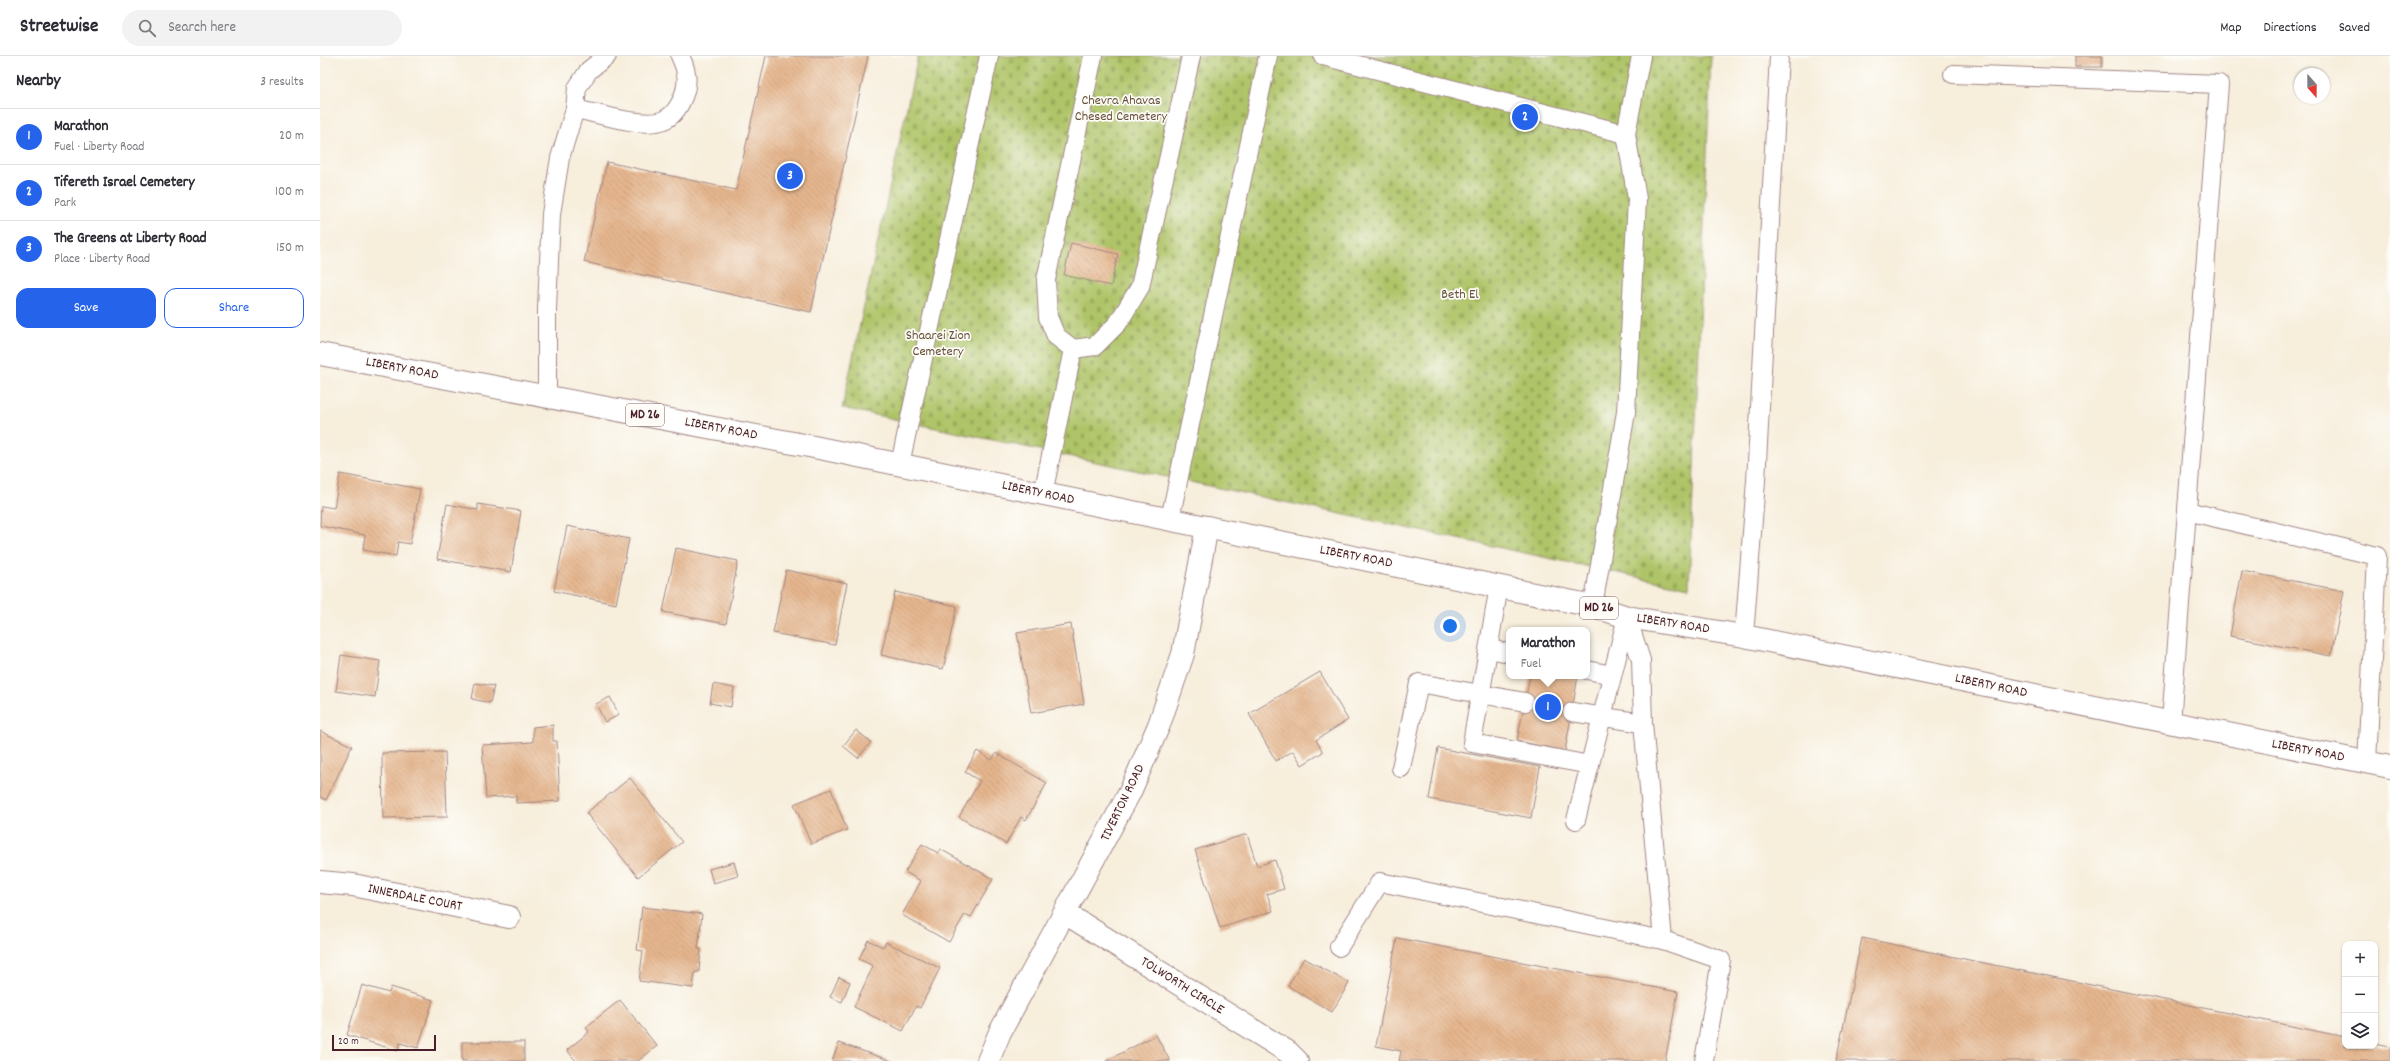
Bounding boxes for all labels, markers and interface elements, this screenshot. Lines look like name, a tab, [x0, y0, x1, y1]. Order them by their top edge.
search box	[122, 10, 402, 46]
text: Streetwise	[20, 14, 98, 41]
icon: search	[136, 17, 158, 39]
text: Search here	[168, 17, 236, 39]
text: Map	[2220, 18, 2242, 38]
text: Directions	[2264, 18, 2317, 38]
text: Saved	[2339, 18, 2370, 38]
north arrow	[2294, 68, 2330, 104]
text: Nearby	[16, 70, 60, 94]
text: 3 results	[260, 73, 304, 92]
park label: Chevra Ahavas Chesed Cemetery	[1075, 91, 1168, 127]
pin: 2	[1512, 102, 1538, 132]
text: Marathon	[54, 116, 108, 138]
text: 1	[28, 127, 30, 146]
text: 20 m	[279, 127, 304, 146]
text: Fuel · Liberty Road	[54, 138, 144, 157]
pin: 3	[777, 161, 803, 191]
text: Tifereth Israel Cemetery	[54, 172, 195, 194]
text: 2	[26, 183, 32, 202]
text: 100 m	[275, 183, 304, 202]
text: Park	[54, 194, 76, 213]
text: The Greens at Liberty Road	[54, 228, 207, 250]
text: 3	[26, 239, 32, 258]
text: 150 m	[276, 239, 304, 258]
text: Place · Liberty Road	[54, 250, 150, 269]
park label: Beth El	[1441, 285, 1479, 305]
button: Save	[16, 288, 156, 328]
button: Share	[164, 288, 304, 328]
park label: Shaarei Zion Cemetery	[906, 326, 970, 362]
street label: LIBERTY ROAD	[364, 352, 440, 386]
road number: MD 26	[626, 404, 664, 426]
street label: LIBERTY ROAD	[683, 412, 759, 446]
street label: LIBERTY ROAD	[1000, 476, 1076, 510]
street label: LIBERTY ROAD	[1318, 540, 1394, 574]
road number: MD 26	[1580, 597, 1618, 619]
street label: LIBERTY ROAD	[1635, 608, 1711, 640]
your location	[1440, 616, 1460, 636]
popup	[1506, 627, 1590, 679]
text: Marathon	[1521, 633, 1575, 655]
text: Fuel	[1521, 655, 1541, 674]
street label: LIBERTY ROAD	[1953, 669, 2029, 703]
pin: 1	[1535, 692, 1561, 722]
street label: LIBERTY ROAD	[2270, 734, 2346, 768]
street label: TIVERTON ROAD	[1096, 761, 1150, 845]
street label: INNERDALE COURT	[366, 879, 464, 917]
map controls	[2342, 941, 2378, 1049]
button: +	[2342, 941, 2378, 977]
street label: TOLWORTH CIRCLE	[1136, 952, 1228, 1020]
button: −	[2342, 977, 2378, 1013]
button: layers	[2342, 1013, 2378, 1049]
scale bar	[332, 1033, 436, 1052]
text: 20 m	[338, 1034, 359, 1050]

